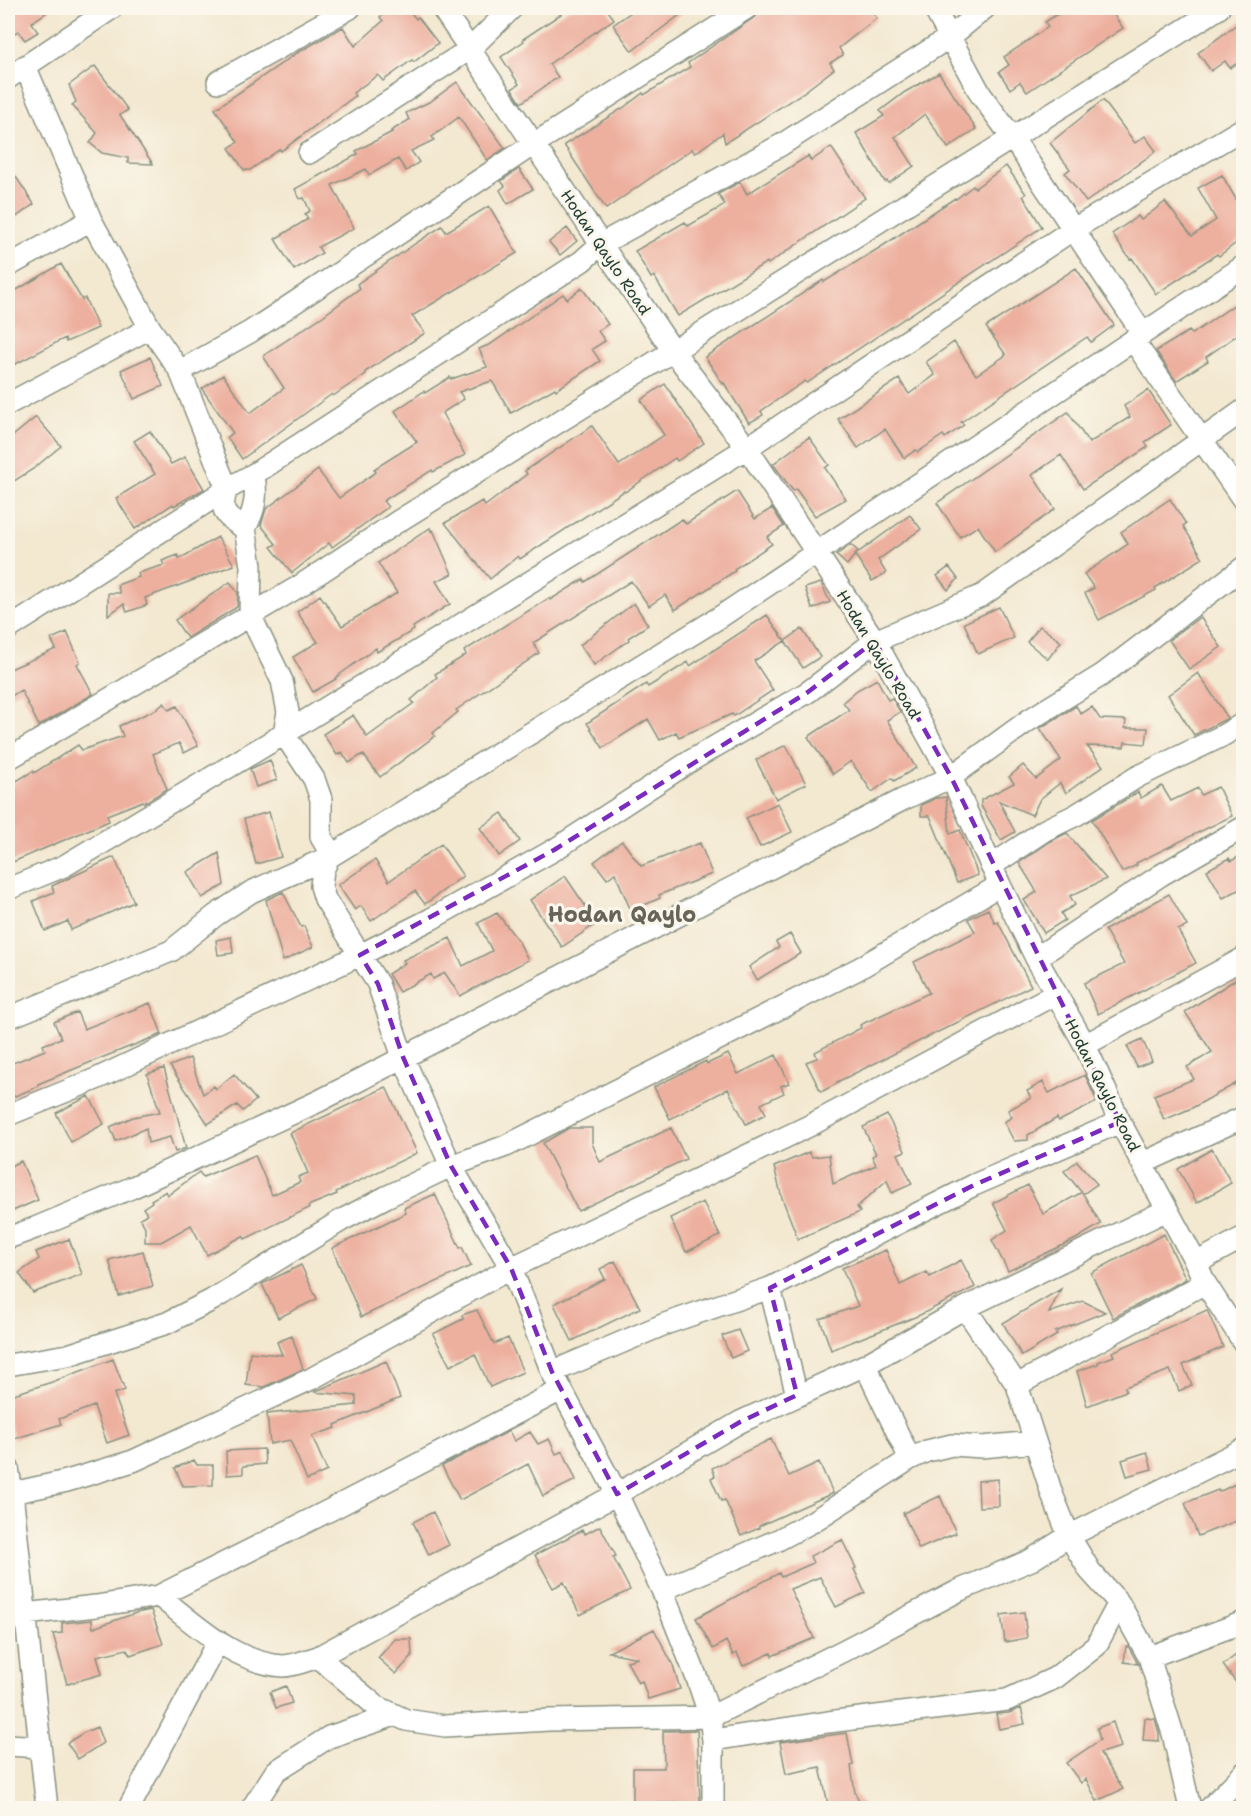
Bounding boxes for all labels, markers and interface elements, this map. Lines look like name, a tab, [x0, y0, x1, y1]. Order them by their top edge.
street label: Hodan Qaylo Road	[556, 186, 655, 319]
street label: Hodan Qaylo Road	[832, 586, 925, 723]
district label: Hodan Qaylo	[548, 900, 696, 929]
street label: Hodan Qaylo Road	[1060, 1015, 1145, 1155]

